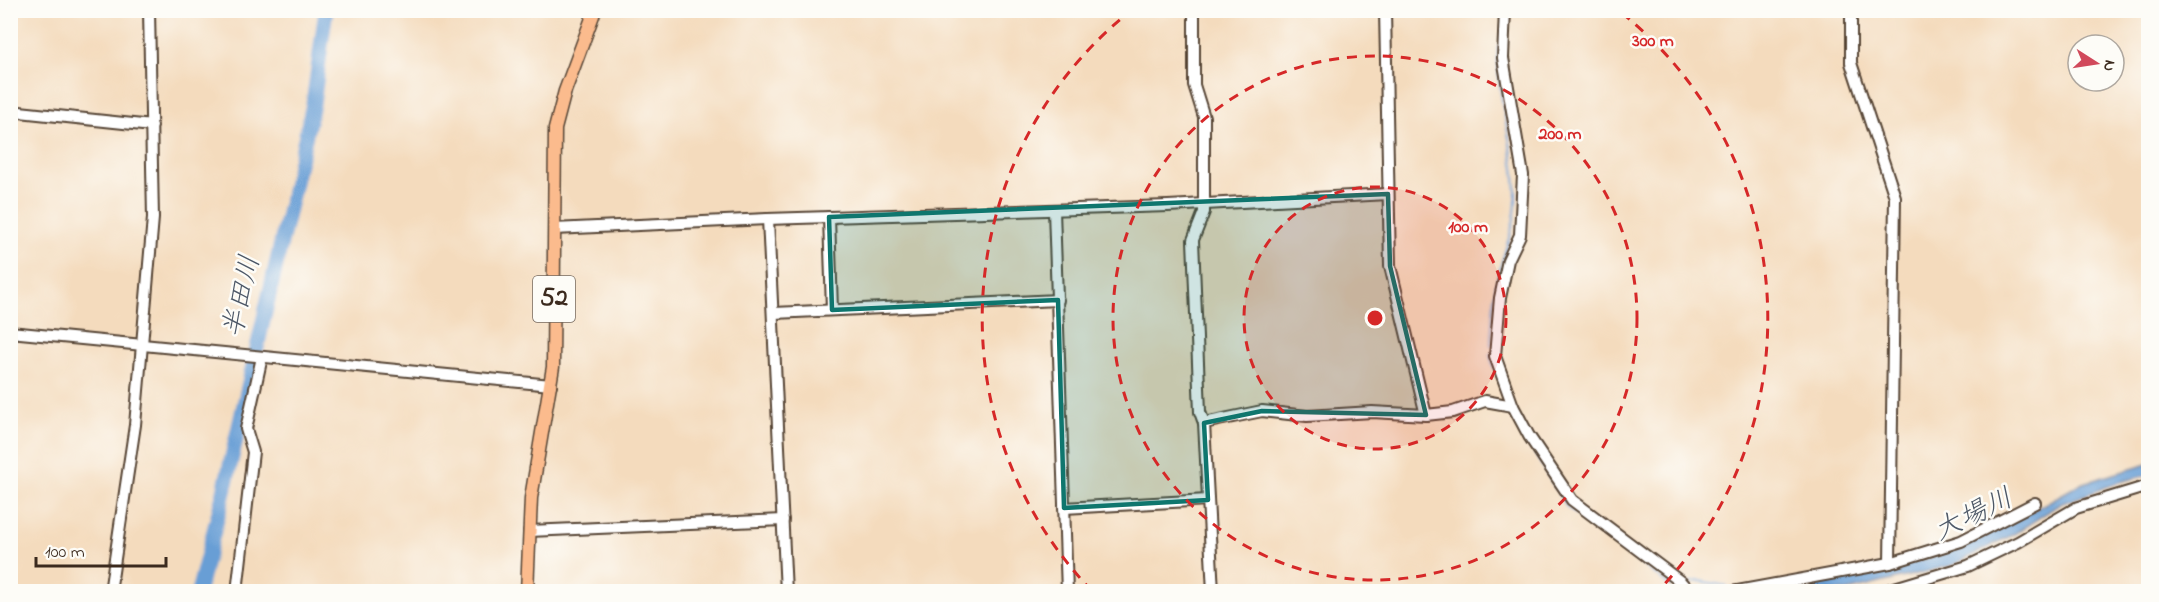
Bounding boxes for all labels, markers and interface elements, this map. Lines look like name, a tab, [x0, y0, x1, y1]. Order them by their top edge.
text: 300 m	[1631, 29, 1674, 55]
north arrow	[2066, 33, 2126, 93]
text: N	[2096, 58, 2122, 74]
text: 200 m	[1538, 122, 1582, 148]
text: 100 m	[1448, 215, 1488, 241]
water label: 半田川	[214, 251, 272, 343]
road number: 52	[533, 276, 575, 322]
centre of rings	[1365, 308, 1385, 328]
water label: 大場川	[1927, 479, 2021, 553]
scale bar	[36, 530, 166, 568]
text: 100 m	[45, 540, 85, 566]

